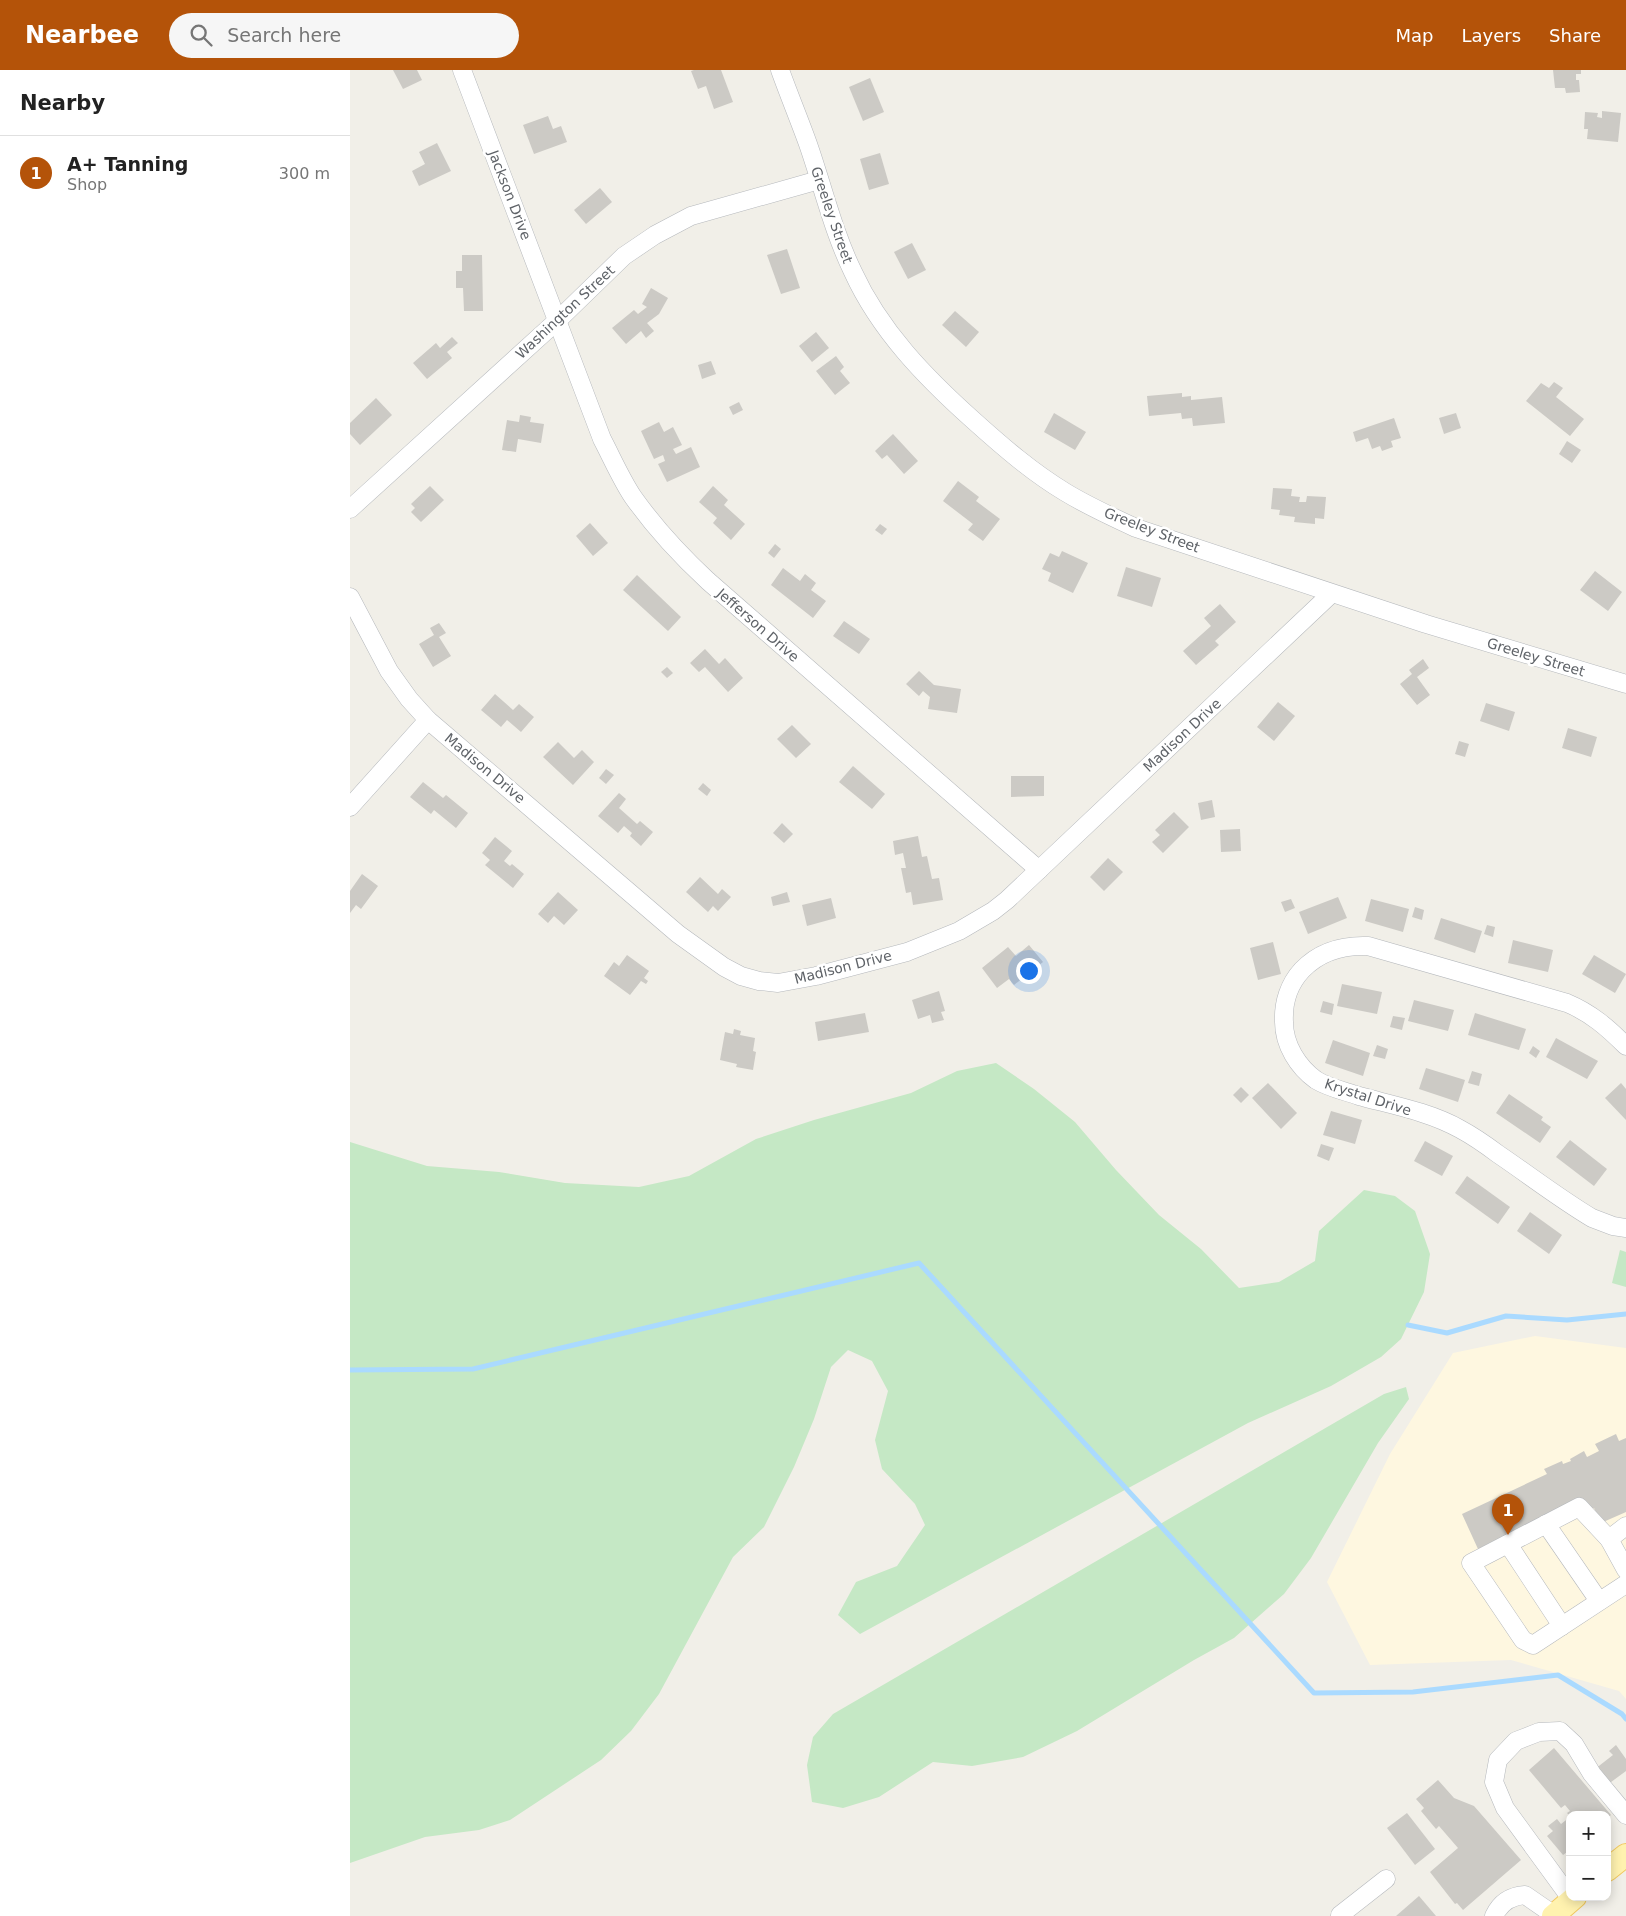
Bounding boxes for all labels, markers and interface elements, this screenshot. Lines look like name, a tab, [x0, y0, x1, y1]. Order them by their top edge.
search box	[169, 13, 519, 58]
text: Nearbee	[25, 21, 139, 49]
icon: search	[187, 21, 215, 49]
text: Search here	[227, 24, 341, 46]
text: Map	[1395, 25, 1433, 46]
text: Layers	[1461, 25, 1521, 46]
text: Share	[1549, 25, 1601, 46]
text: Nearby	[20, 91, 105, 115]
street label: Jackson Drive	[485, 147, 534, 242]
text: A+ Tanning	[67, 153, 188, 175]
text: 1	[30, 164, 42, 183]
text: 300 m	[279, 164, 330, 183]
street label: Greeley Street	[808, 164, 856, 266]
text: Shop	[67, 175, 107, 194]
street label: Washington Street	[512, 262, 618, 362]
street label: Greeley Street	[1102, 504, 1203, 556]
street label: Jefferson Drive	[713, 584, 802, 665]
street label: Greeley Street	[1485, 635, 1587, 680]
street label: Madison Drive	[1140, 695, 1224, 775]
street label: Madison Drive	[442, 730, 528, 806]
street label: Madison Drive	[793, 947, 893, 987]
your location	[1016, 958, 1042, 984]
street label: Krystal Drive	[1323, 1075, 1413, 1119]
pin: 1	[1492, 1494, 1524, 1535]
map controls	[1566, 1811, 1611, 1901]
button: +	[1566, 1811, 1611, 1856]
button: −	[1566, 1856, 1611, 1901]

